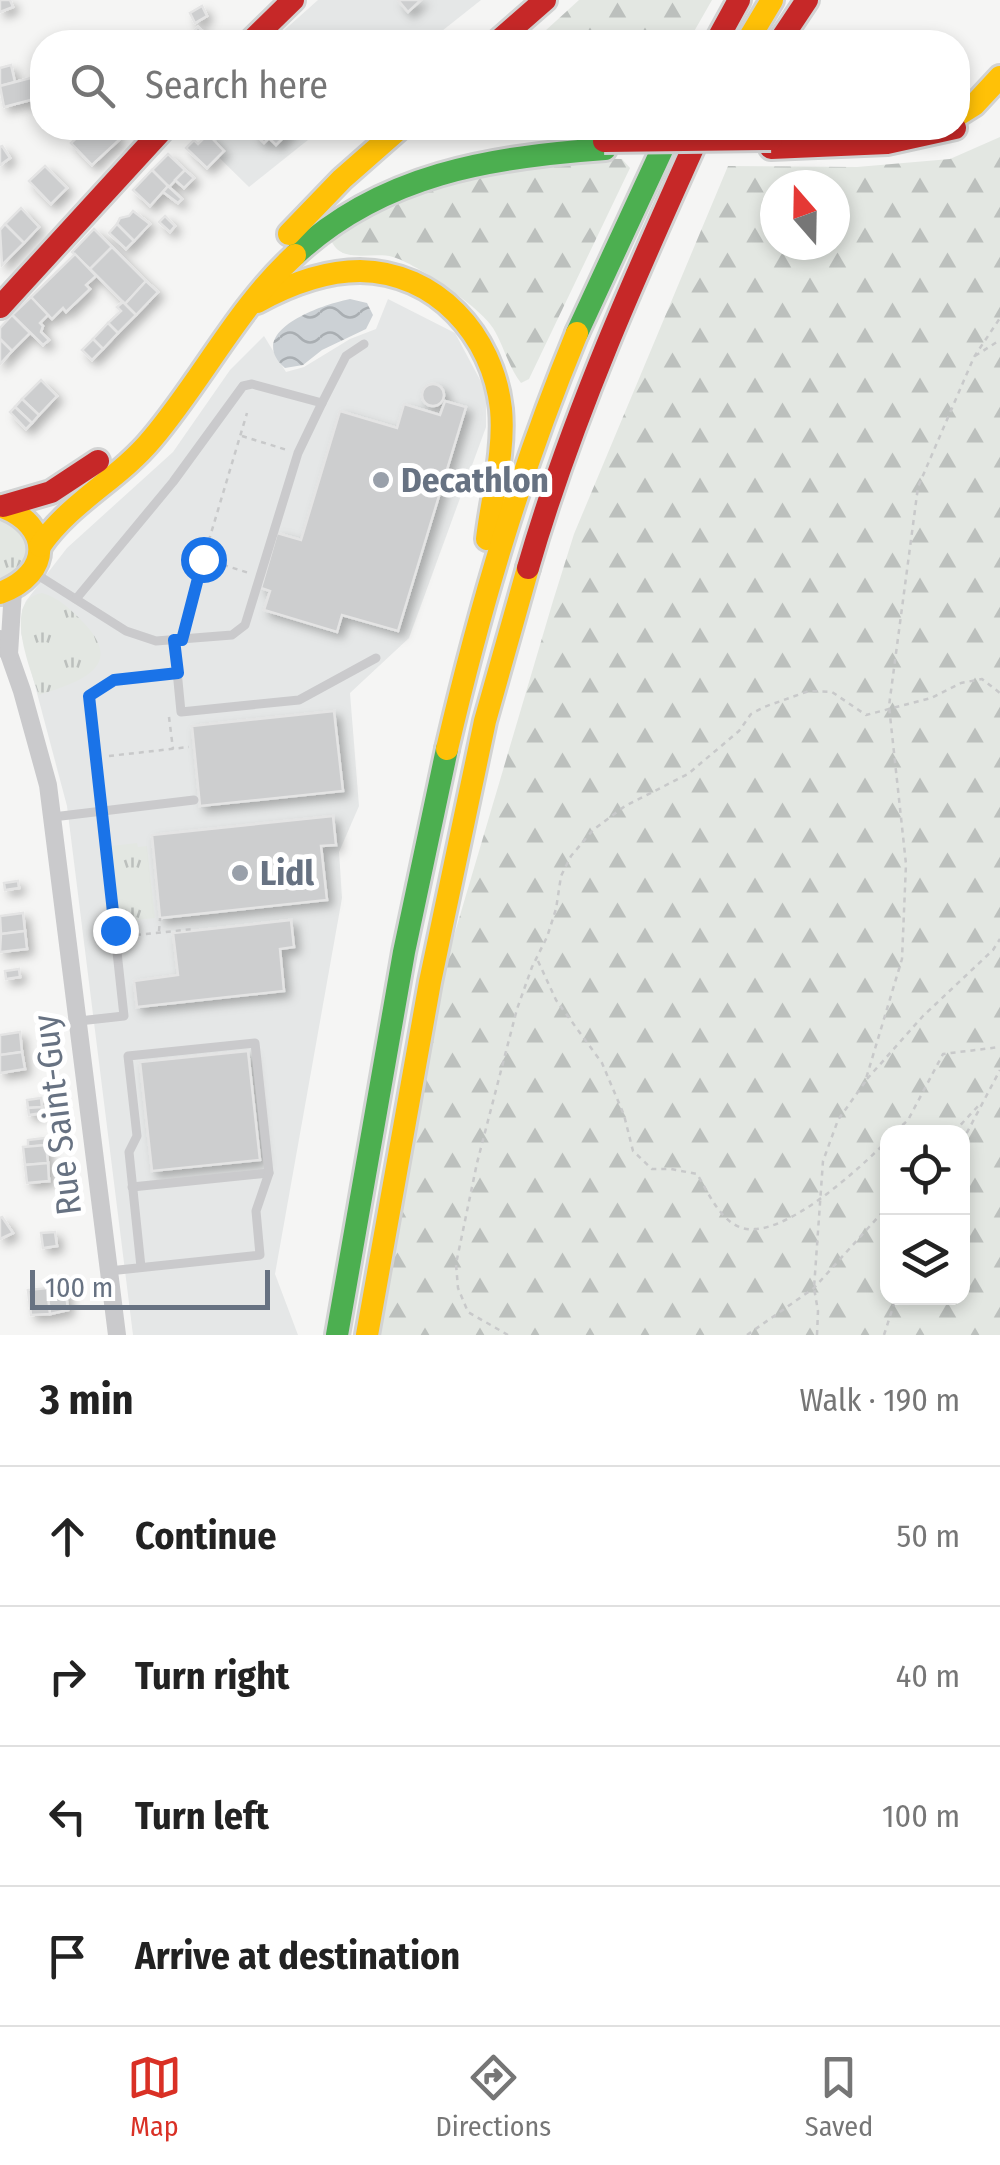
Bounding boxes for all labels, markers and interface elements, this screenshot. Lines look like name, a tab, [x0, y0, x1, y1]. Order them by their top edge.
search box	[30, 30, 970, 140]
icon: search	[65, 58, 120, 113]
text: Search here	[145, 62, 328, 108]
north arrow	[760, 170, 850, 260]
place label: Decathlon	[401, 459, 549, 501]
marker: Decathlon	[370, 469, 392, 491]
route start	[181, 537, 227, 583]
place label: Lidl	[260, 852, 314, 894]
marker: Lidl	[229, 862, 251, 884]
route end	[93, 908, 139, 954]
street label: Rue Saint-Guy	[24, 1012, 90, 1218]
map controls	[880, 1125, 970, 1305]
button: locate	[880, 1125, 970, 1215]
button: layers	[880, 1215, 970, 1305]
scale bar	[30, 1265, 270, 1310]
text: 100 m	[45, 1271, 113, 1304]
text: 3 min	[40, 1375, 134, 1425]
text: Walk · 190 m	[800, 1381, 960, 1419]
icon: ahead	[40, 1509, 95, 1564]
text: Continue	[135, 1513, 276, 1559]
text: 50 m	[897, 1517, 960, 1555]
icon: right	[40, 1649, 95, 1704]
text: Turn right	[135, 1653, 289, 1699]
text: 40 m	[896, 1657, 960, 1695]
icon: left	[40, 1789, 95, 1844]
text: Turn left	[135, 1793, 269, 1839]
text: 100 m	[882, 1797, 960, 1835]
icon: arrive	[40, 1929, 95, 1984]
text: Arrive at destination	[135, 1933, 460, 1979]
tab: Map	[127, 2050, 182, 2143]
tab: Directions	[435, 2050, 551, 2143]
tab: Saved	[805, 2050, 873, 2143]

